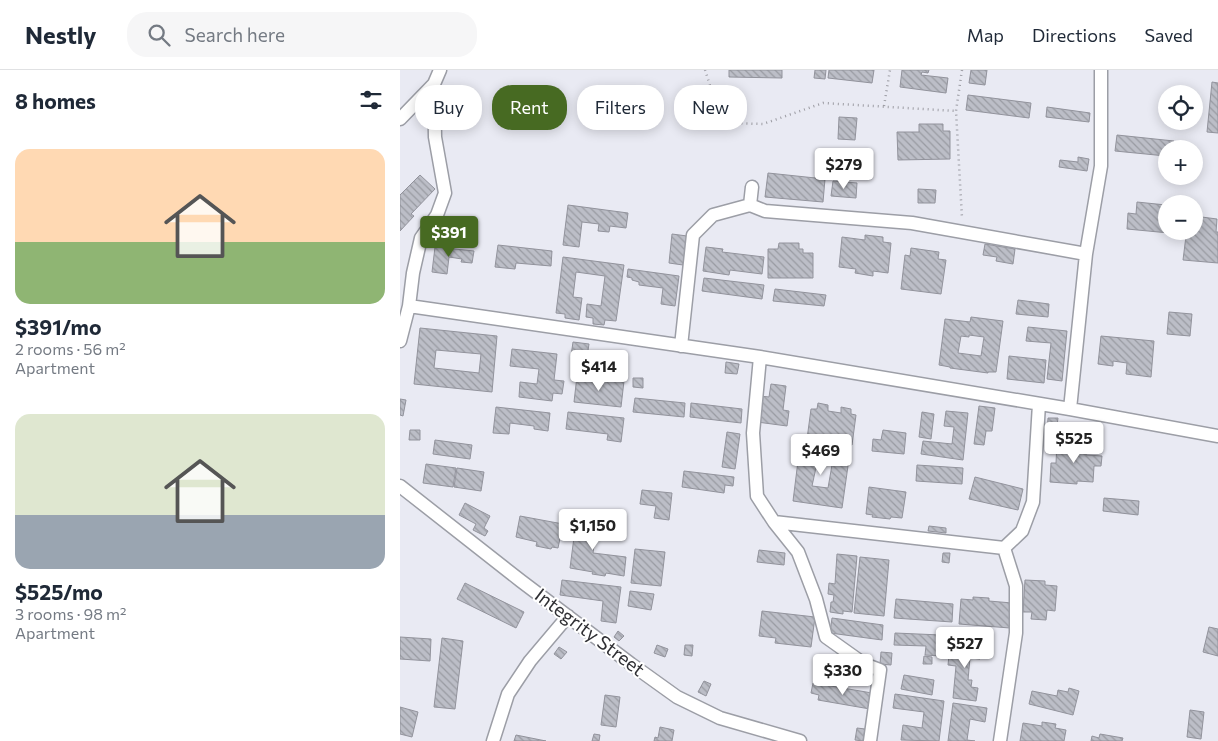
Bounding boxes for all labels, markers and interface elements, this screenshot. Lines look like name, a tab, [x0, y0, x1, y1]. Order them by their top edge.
search box	[127, 12, 477, 57]
text: Nestly	[25, 20, 97, 49]
icon: search	[145, 21, 173, 49]
text: Search here	[185, 23, 285, 46]
text: Map	[967, 24, 1004, 46]
text: Directions	[1032, 24, 1116, 46]
text: Saved	[1144, 24, 1193, 46]
chip: Buy	[415, 85, 482, 130]
chip: Rent	[492, 85, 567, 130]
chip: Filters	[577, 85, 664, 130]
chip: New	[674, 85, 747, 130]
map controls	[1158, 85, 1203, 240]
button: locate	[1158, 85, 1203, 130]
icon: filters	[357, 86, 385, 114]
text: 8 homes	[15, 88, 96, 113]
button: +	[1158, 140, 1203, 185]
pin: $279	[814, 148, 874, 190]
text: $279	[826, 154, 862, 173]
icon: home	[155, 181, 245, 271]
button: −	[1158, 195, 1203, 240]
pin: $391	[419, 216, 479, 258]
text: $391	[431, 222, 467, 241]
text: $391/mo	[15, 314, 101, 339]
text: 2 rooms · 56 m²	[15, 339, 126, 358]
pin: $414	[569, 350, 629, 392]
text: $414	[581, 356, 617, 375]
text: Apartment	[15, 358, 95, 377]
pin: $525	[1044, 422, 1104, 464]
text: $525	[1056, 428, 1092, 447]
pin: $469	[791, 434, 851, 476]
text: $469	[802, 440, 840, 459]
icon: home	[155, 446, 245, 536]
pin: $1,150	[552, 508, 634, 551]
text: $1,150	[570, 515, 616, 534]
text: $525/mo	[15, 579, 103, 604]
street label: Integrity Street	[531, 583, 650, 681]
text: 3 rooms · 98 m²	[15, 604, 126, 623]
text: Apartment	[15, 623, 95, 642]
pin: $527	[935, 626, 995, 669]
text: $527	[947, 633, 983, 652]
pin: $330	[813, 654, 873, 696]
text: $330	[824, 660, 862, 679]

